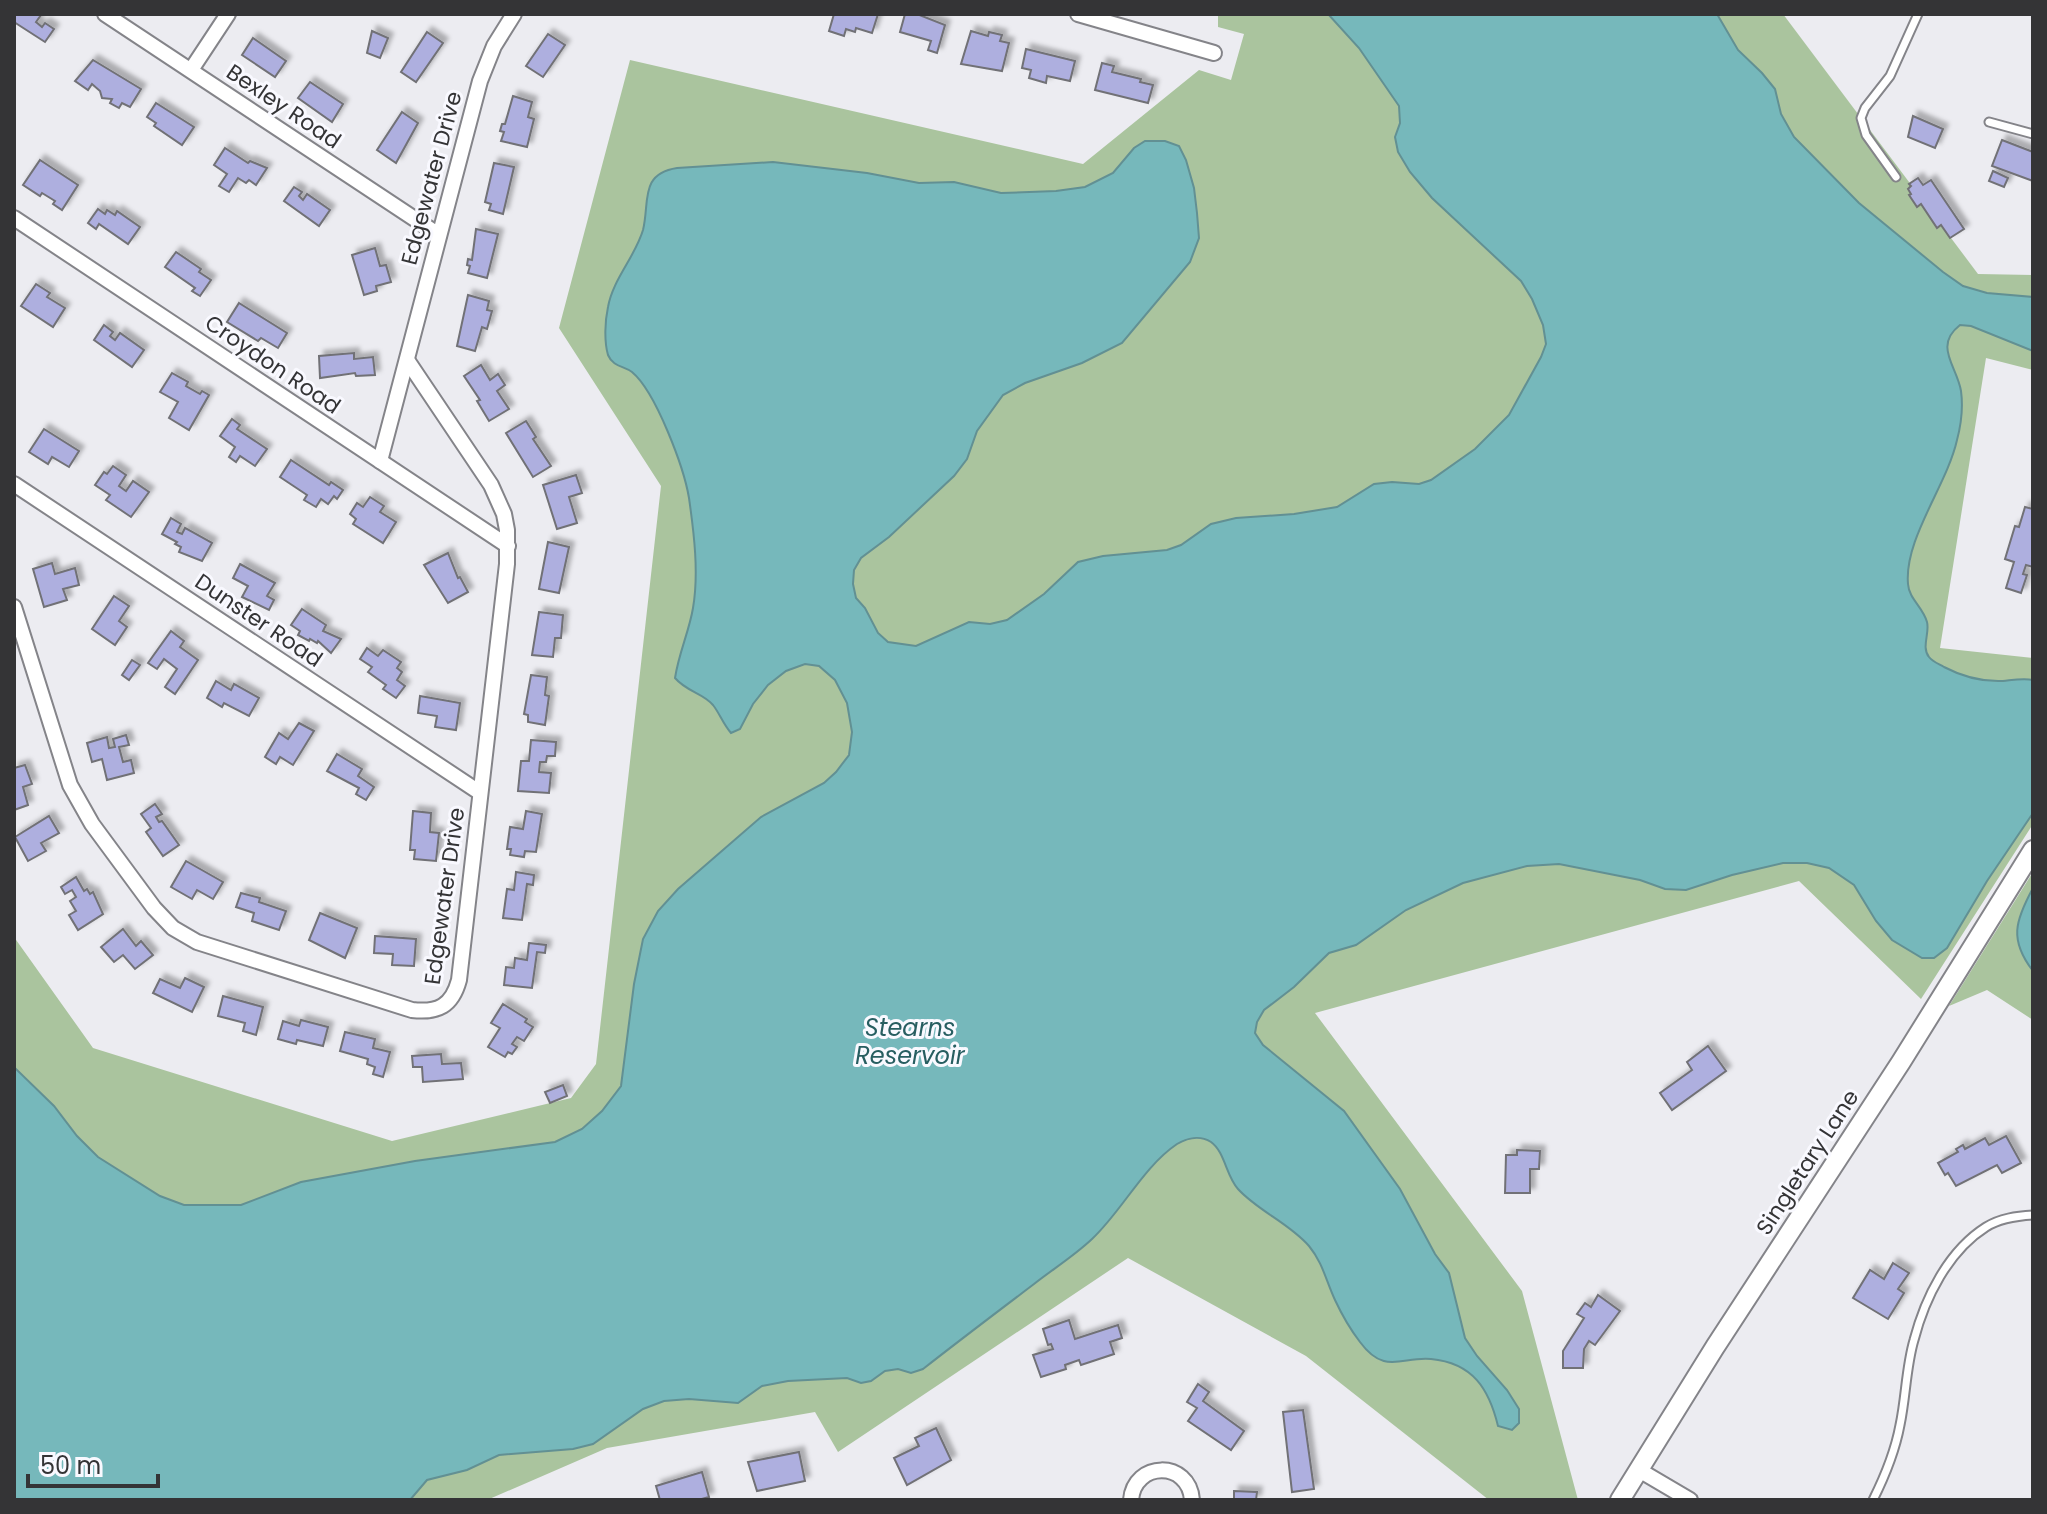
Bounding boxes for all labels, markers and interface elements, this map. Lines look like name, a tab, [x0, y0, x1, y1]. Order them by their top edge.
street label: Bexley Road	[220, 57, 347, 156]
street label: Edgewater Drive	[393, 88, 470, 268]
street label: Croydon Road	[199, 307, 347, 421]
street label: Dunster Road	[189, 566, 329, 675]
street label: Edgewater Drive	[417, 806, 472, 987]
water label: Stearns Reservoir	[855, 1011, 966, 1072]
street label: Singletary Lane	[1749, 1083, 1866, 1241]
scale bar	[28, 1438, 158, 1488]
text: 50 m	[40, 1449, 101, 1482]

